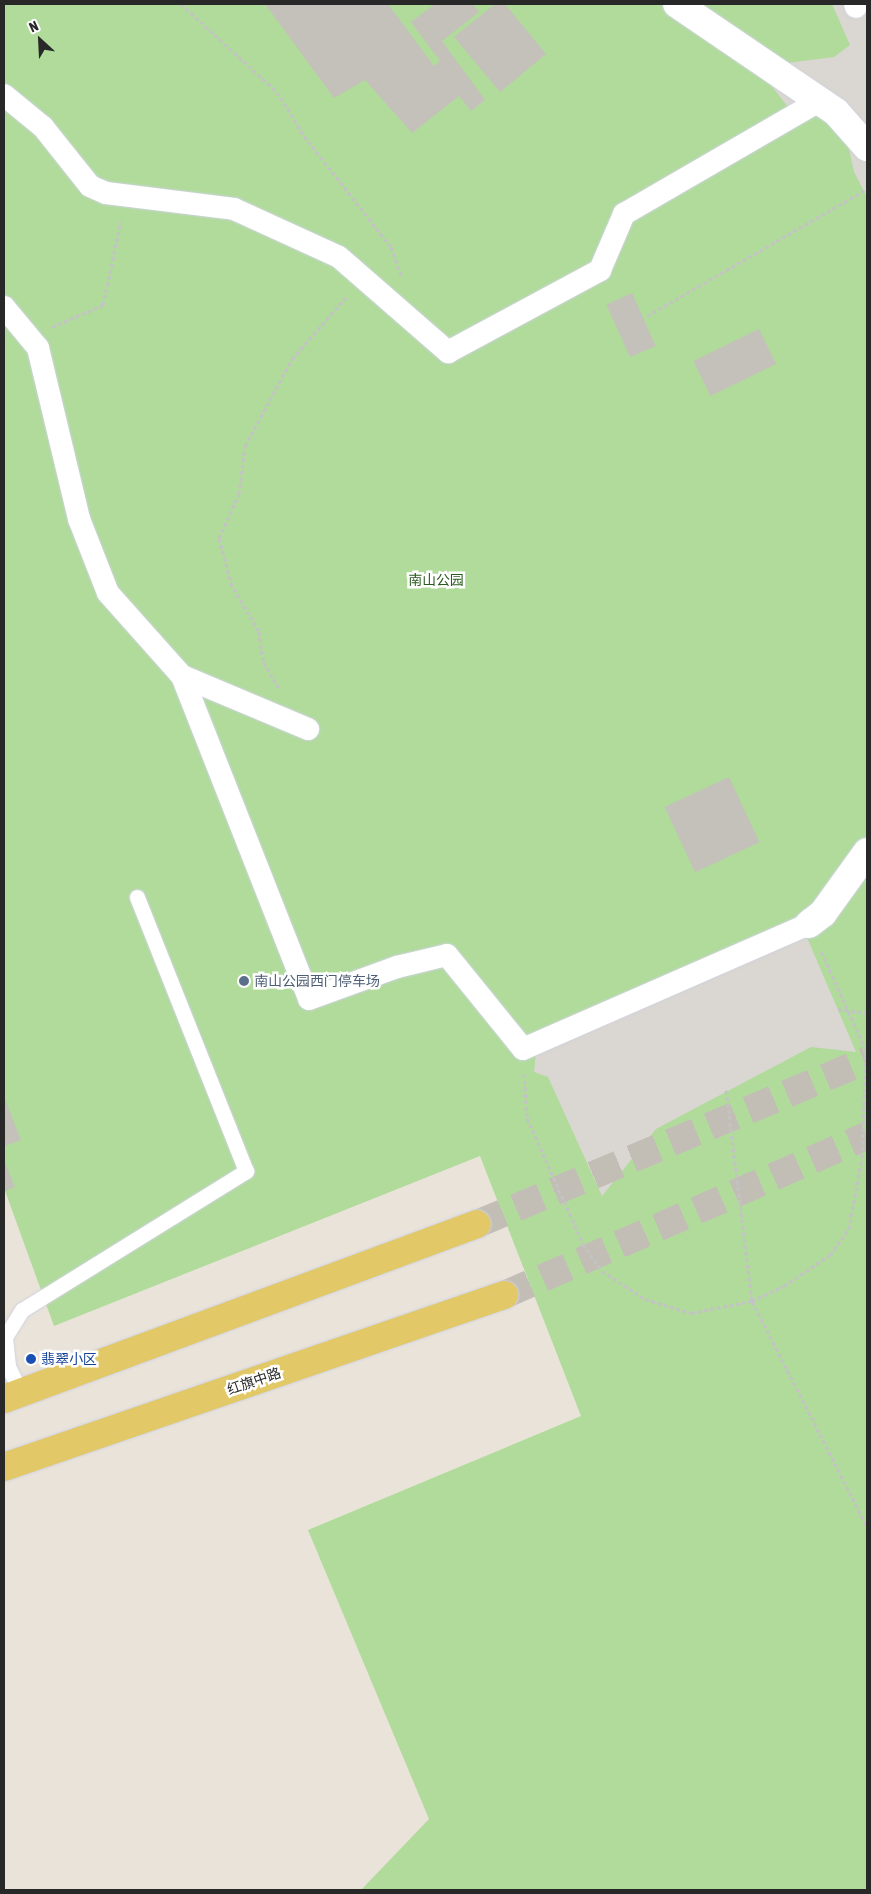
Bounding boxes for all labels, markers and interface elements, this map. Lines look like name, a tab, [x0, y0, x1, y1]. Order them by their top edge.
north arrow	[15, 15, 65, 65]
text: N	[27, 17, 41, 35]
park label: 南山公园	[408, 572, 464, 588]
place label: 南山公园西门停车场	[254, 973, 380, 989]
marker: 南山公园西门停车场	[238, 975, 250, 987]
place label: 翡翠小区	[41, 1351, 97, 1367]
marker: 翡翠小区	[25, 1353, 37, 1365]
street label: 红旗中路	[225, 1364, 283, 1398]

